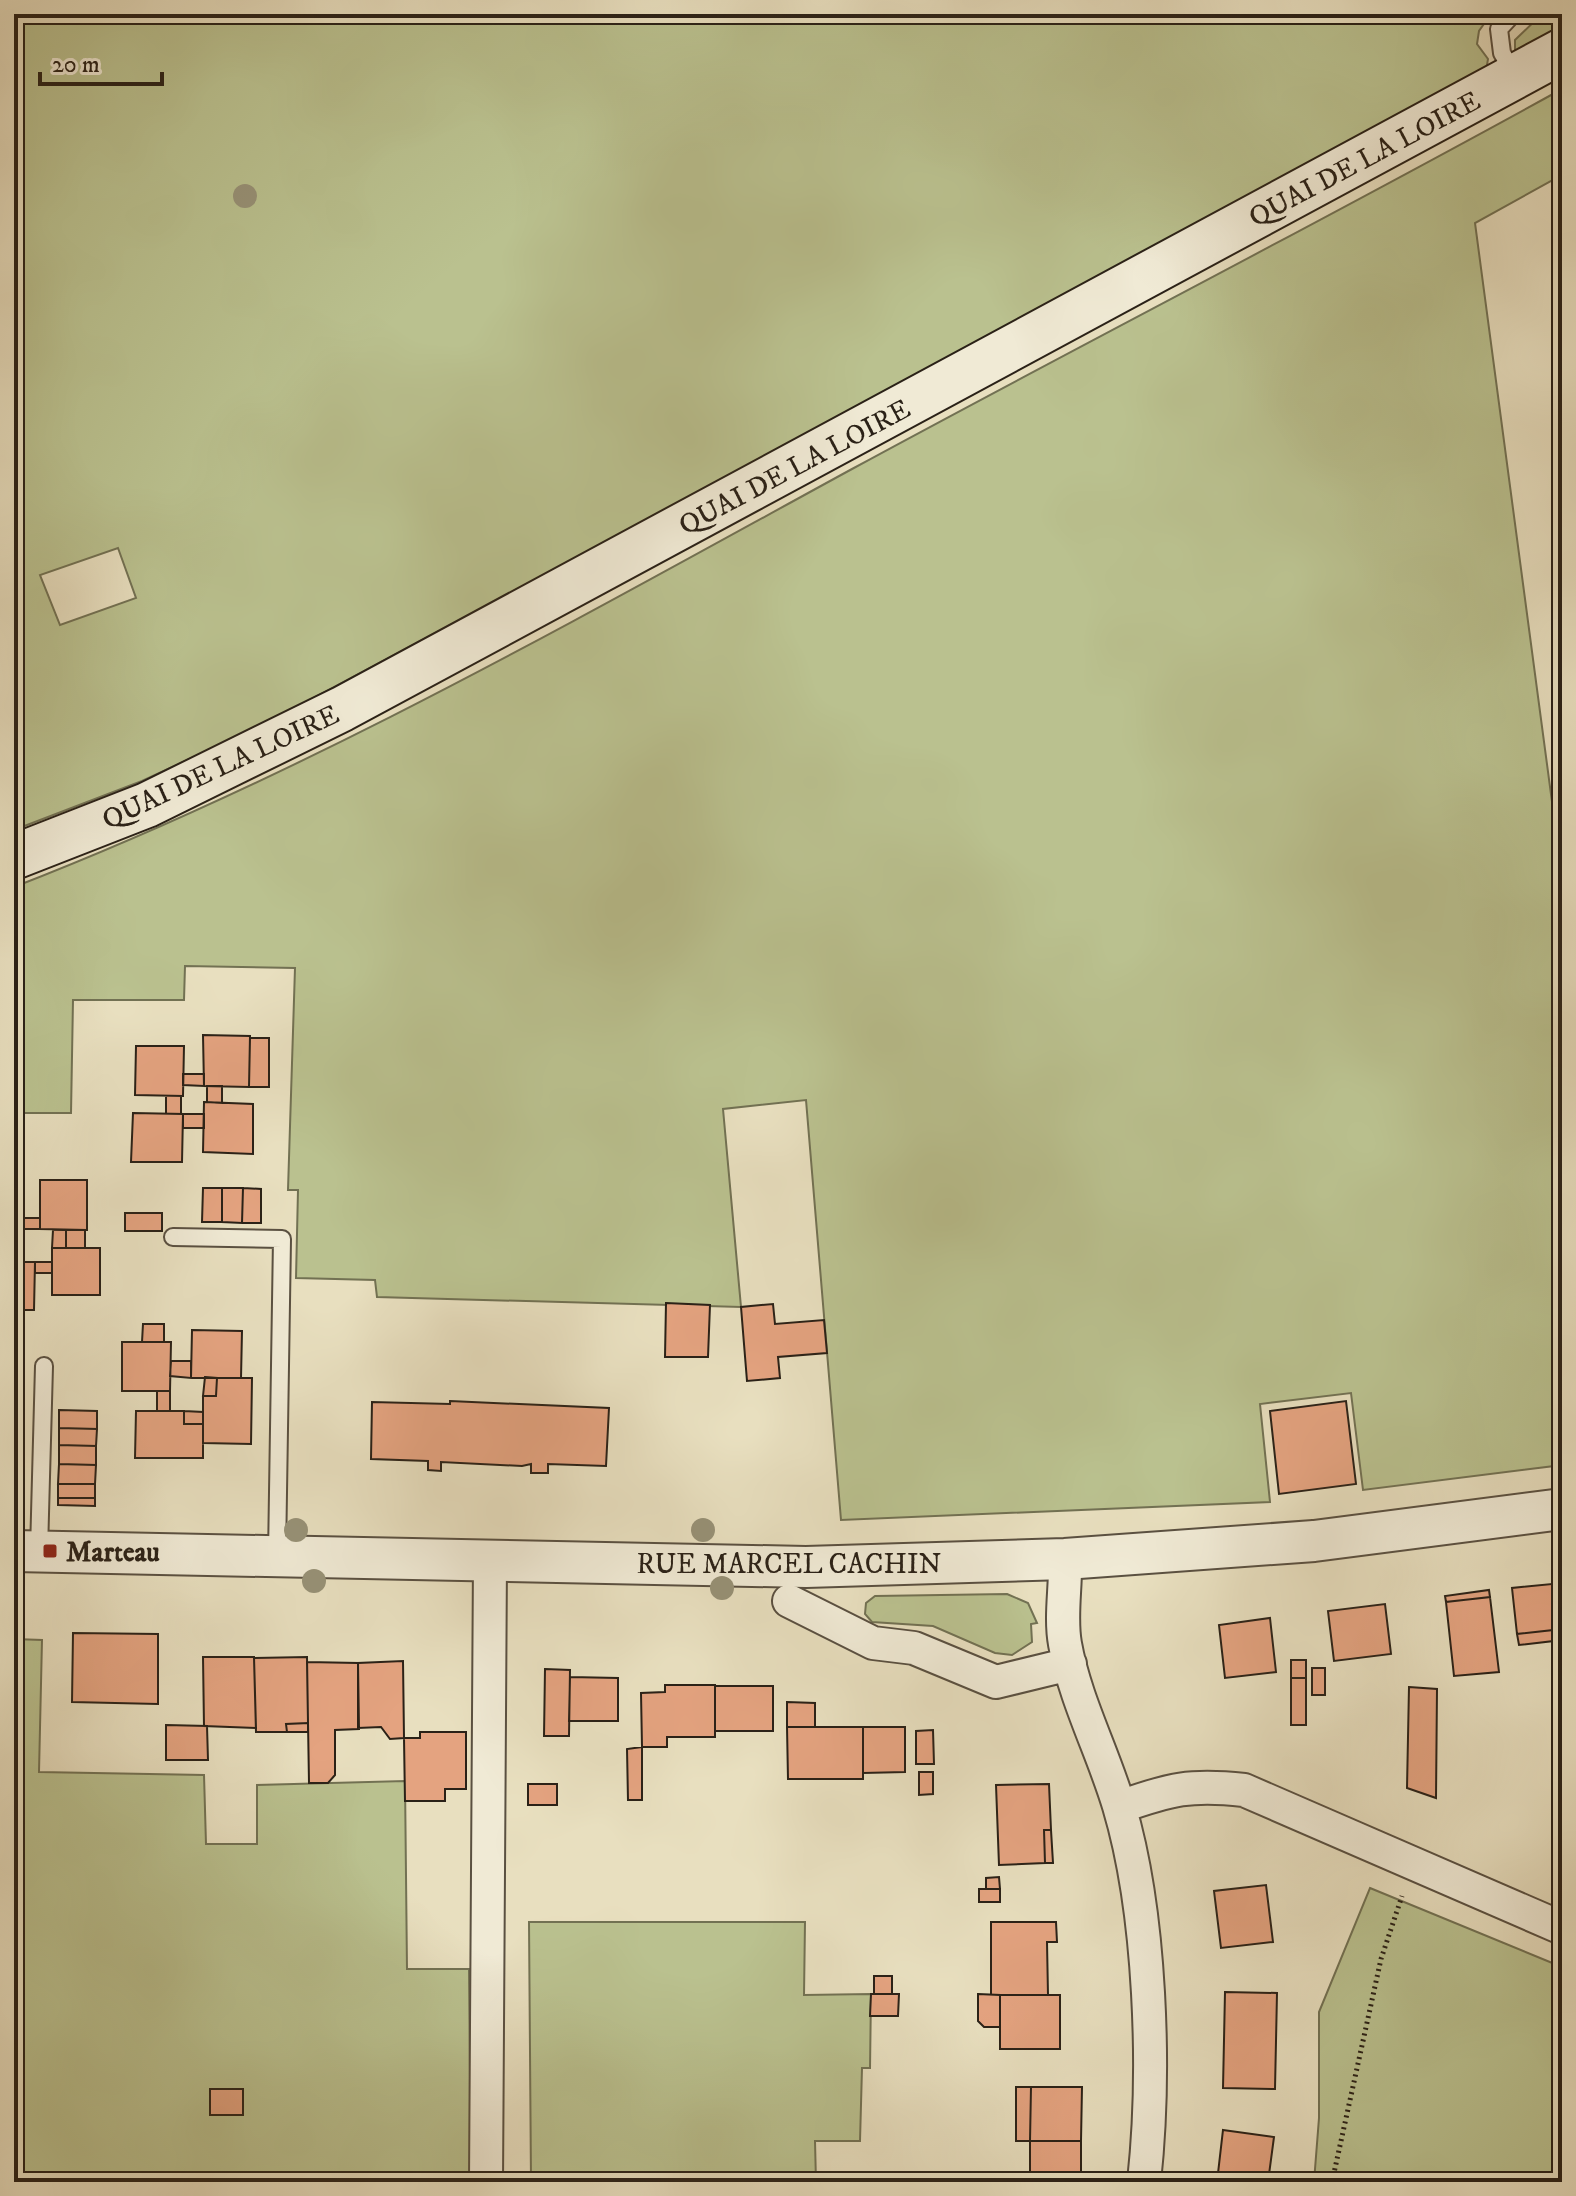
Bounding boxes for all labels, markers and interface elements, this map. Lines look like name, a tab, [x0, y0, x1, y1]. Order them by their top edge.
scale bar	[40, 36, 162, 86]
text: 20 m	[52, 50, 100, 80]
street label: QUAI DE LA LOIRE	[1243, 83, 1487, 235]
street label: QUAI DE LA LOIRE	[673, 391, 917, 543]
street label: QUAI DE LA LOIRE	[97, 697, 345, 838]
place label: Marteau	[66, 1535, 160, 1570]
marker: Marteau	[41, 1542, 59, 1560]
street label: RUE MARCEL CACHIN	[637, 1547, 942, 1582]

